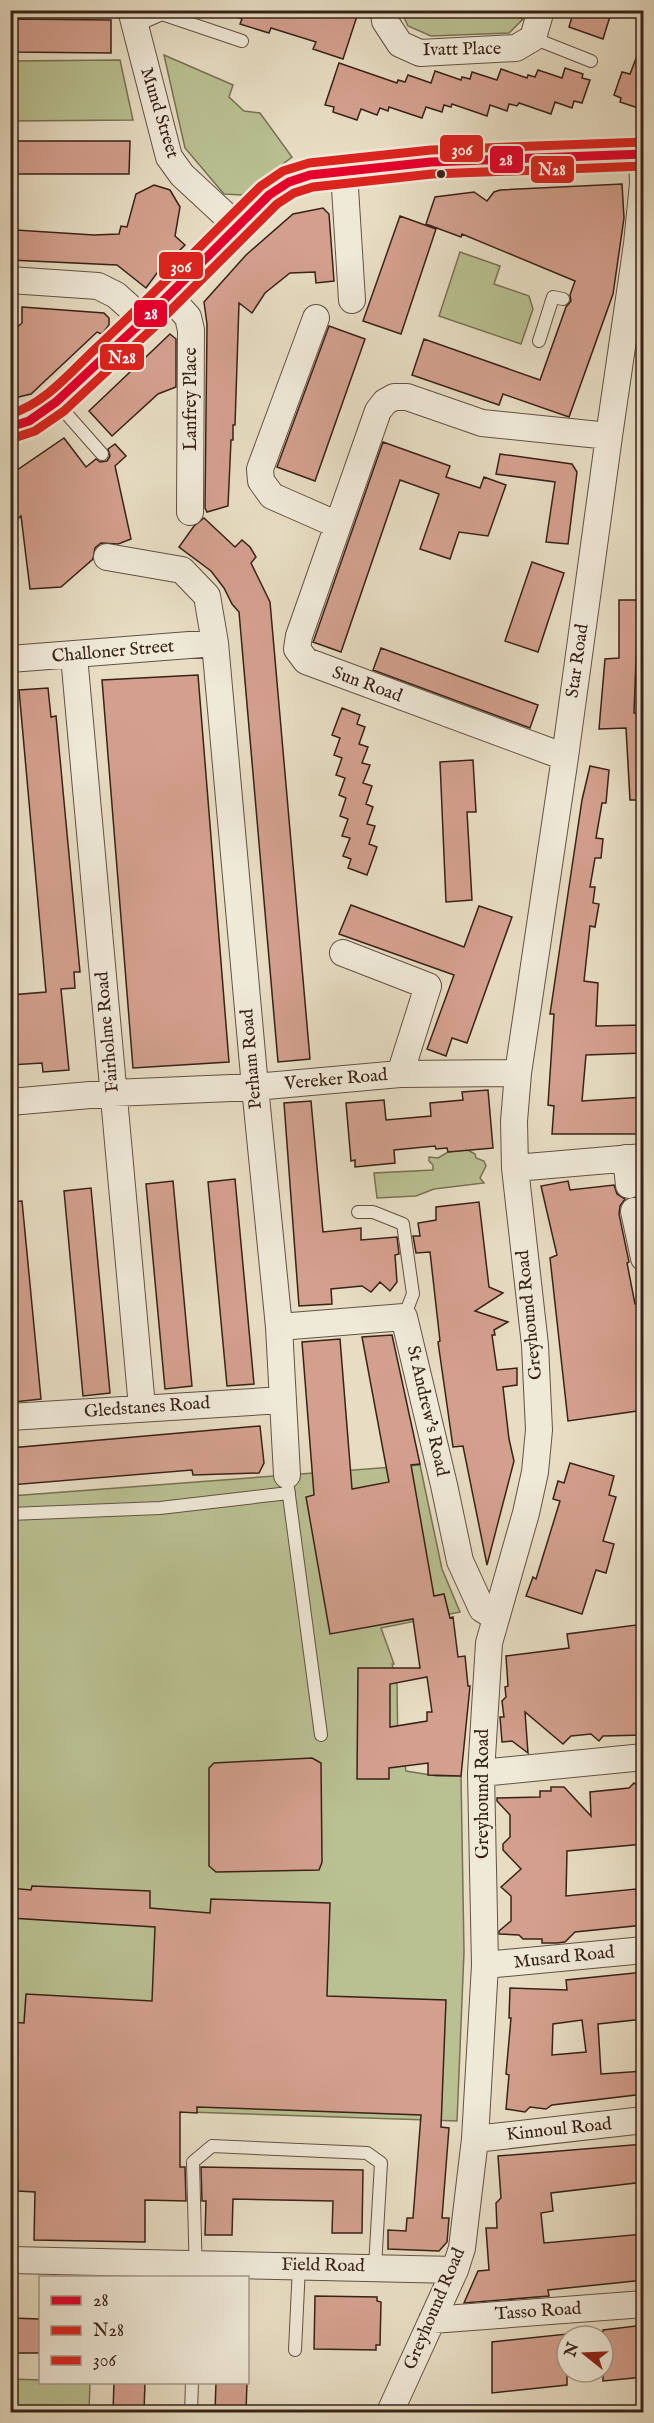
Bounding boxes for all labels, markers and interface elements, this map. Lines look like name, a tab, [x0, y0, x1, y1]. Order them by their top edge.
street label: Ivatt Place	[423, 38, 501, 62]
street label: Mund Street	[134, 65, 184, 161]
line badge: 306	[439, 134, 484, 163]
text: 306	[452, 141, 474, 161]
line badge: 28	[489, 145, 524, 174]
text: 28	[499, 151, 513, 171]
line badge: N28	[530, 155, 575, 184]
text: N28	[537, 161, 566, 181]
unlabelled marker	[435, 168, 447, 180]
line badge: 306	[158, 251, 204, 280]
text: 306	[171, 258, 193, 278]
line badge: 28	[133, 299, 168, 328]
text: 28	[144, 305, 158, 325]
line badge: N28	[99, 343, 145, 371]
street label: Lanfrey Place	[180, 347, 203, 451]
text: N28	[107, 349, 136, 369]
street label: Star Road	[561, 622, 595, 699]
street label: Challoner Street	[51, 635, 175, 669]
street label: Sun Road	[329, 662, 405, 708]
street label: Fairholme Road	[91, 970, 125, 1093]
street label: Perham Road	[236, 1007, 268, 1110]
street label: Vereker Road	[283, 1064, 389, 1096]
street label: Greyhound Road	[512, 1249, 548, 1381]
street label: St Andrew's Road	[401, 1343, 453, 1479]
street label: Gledstanes Road	[83, 1392, 211, 1424]
street label: Greyhound Road	[472, 1729, 495, 1859]
street label: Musard Road	[513, 1941, 616, 1975]
street label: Kinnoul Road	[505, 2113, 613, 2147]
street label: Greyhound Road	[399, 2244, 471, 2373]
street label: Field Road	[281, 2254, 365, 2278]
legend	[39, 2276, 249, 2384]
text: 28	[93, 2290, 109, 2313]
street label: Tasso Road	[494, 2297, 582, 2326]
text: N28	[93, 2320, 124, 2343]
north arrow	[555, 2324, 615, 2384]
text: N	[561, 2340, 584, 2361]
text: 306	[93, 2350, 117, 2373]

